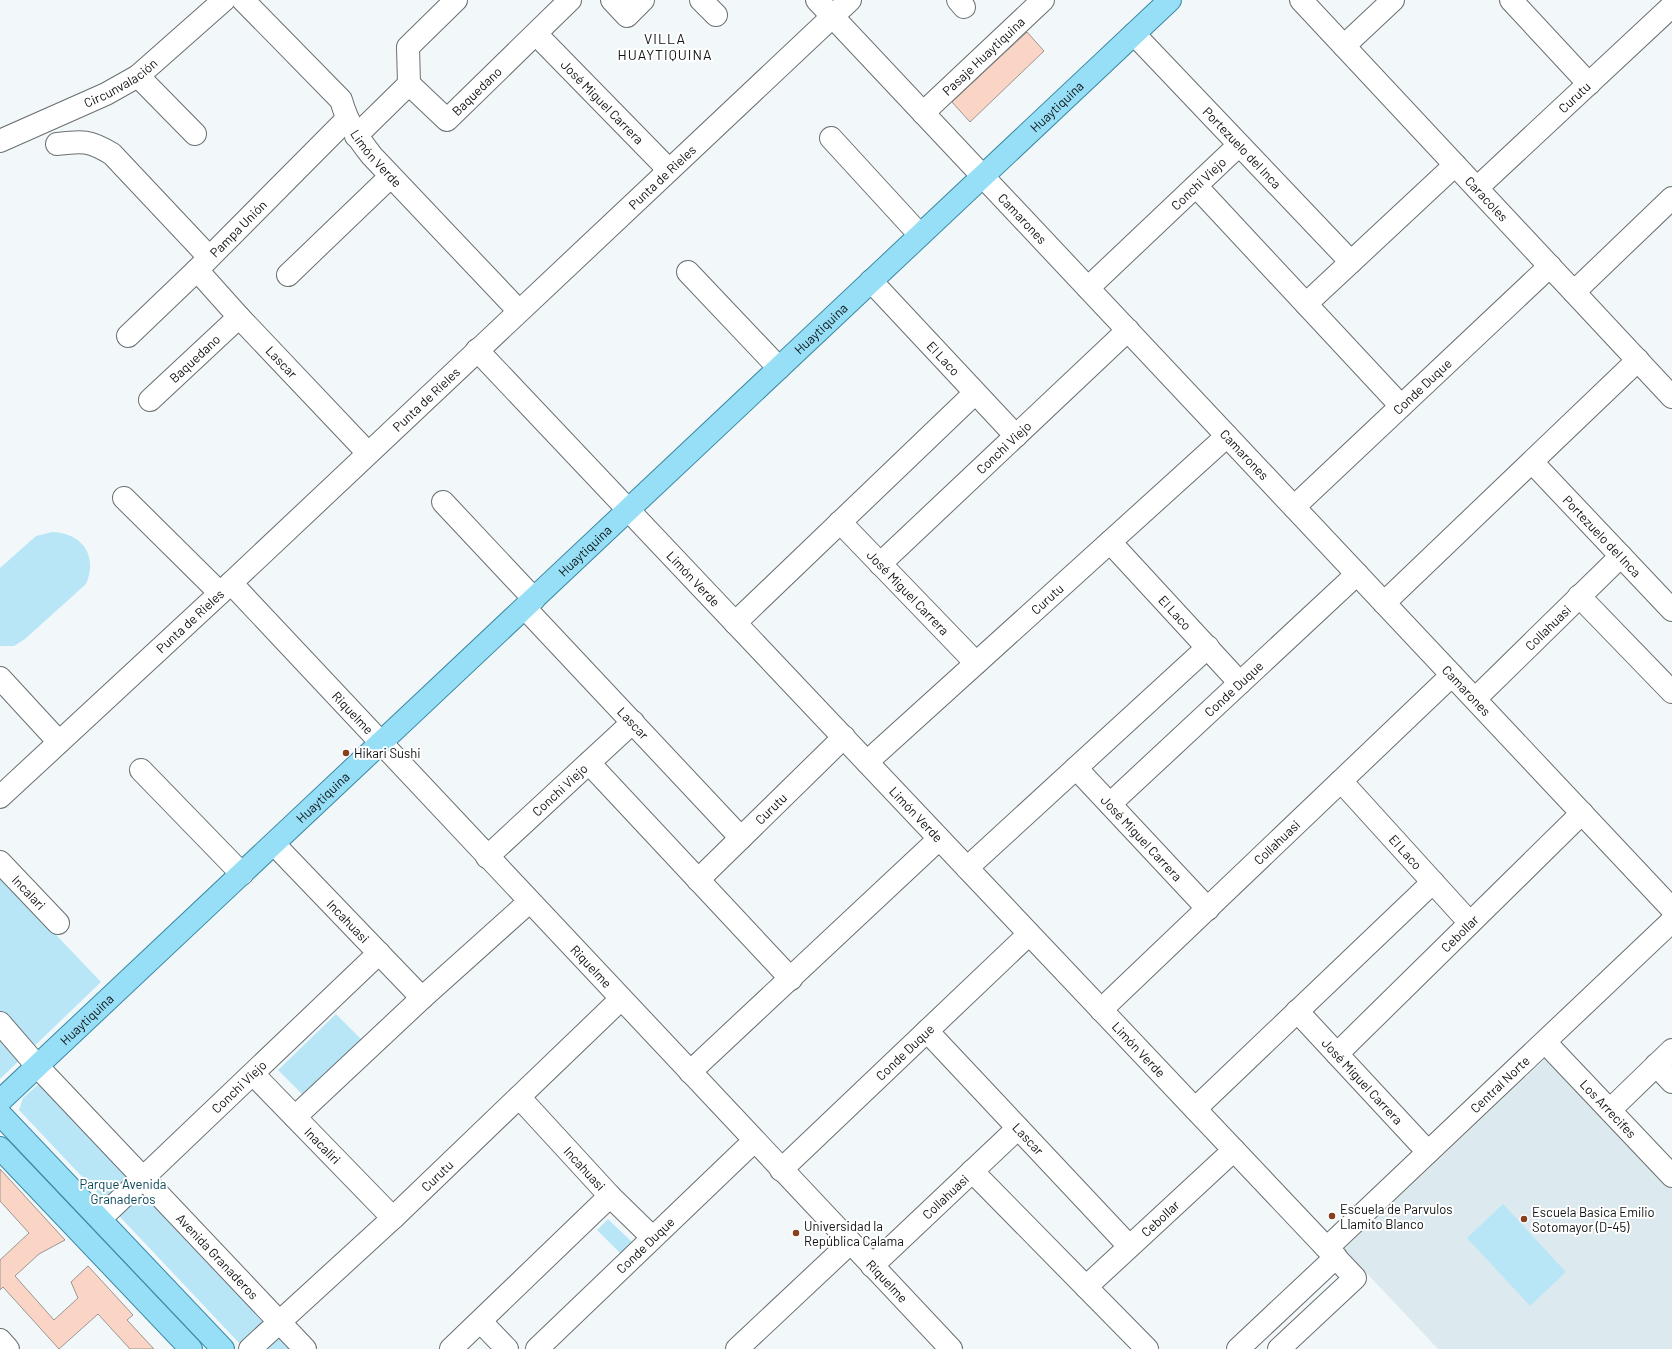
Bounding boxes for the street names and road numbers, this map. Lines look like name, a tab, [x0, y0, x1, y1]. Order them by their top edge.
street label: Pasaje Huaytiquina	[939, 14, 1028, 99]
street label: Circunvalación	[81, 55, 160, 111]
street label: José Miguel Carrera	[558, 56, 647, 147]
street label: Baquedano	[448, 63, 505, 119]
street label: Huaytiquina	[1027, 78, 1087, 136]
street label: Curutu	[1555, 78, 1594, 116]
street label: Portezuelo del Inca	[1200, 104, 1285, 192]
street label: Limón Verde	[347, 127, 405, 190]
street label: Punta de Rieles	[625, 142, 699, 213]
street label: Conchi Viejo	[1168, 154, 1229, 213]
street label: Caracoles	[1462, 173, 1512, 225]
street label: Camarones	[995, 190, 1050, 247]
street label: Pampa Unión	[206, 196, 270, 260]
street label: Huaytiquina	[791, 300, 851, 358]
street label: Baquedano	[166, 331, 223, 386]
street label: El Laco	[923, 338, 963, 379]
street label: Lascar	[263, 342, 301, 382]
street label: Conde Duque	[1390, 355, 1455, 418]
street label: Punta de Rieles	[389, 364, 463, 435]
street label: Conchi Viejo	[973, 418, 1035, 477]
street label: Camarones	[1217, 426, 1272, 483]
street label: Portezuelo del Inca	[1560, 492, 1645, 580]
street label: Huaytiquina	[555, 522, 615, 580]
street label: José Miguel Carrera	[863, 547, 953, 638]
street label: Limón Verde	[663, 548, 724, 610]
street label: Curutu	[1028, 580, 1067, 618]
street label: Punta de Rieles	[153, 586, 227, 656]
street label: El Laco	[1155, 592, 1195, 633]
street label: Collahuasi	[1522, 602, 1574, 654]
street label: Conde Duque	[1201, 658, 1266, 720]
street label: Camarones	[1439, 662, 1494, 719]
street label: Riquelme	[329, 688, 377, 738]
street label: Lascar	[614, 704, 652, 743]
street label: Conchi Viejo	[529, 760, 591, 819]
street label: Huaytiquina	[293, 769, 353, 826]
street label: Limón Verde	[886, 783, 946, 845]
street label: Curutu	[752, 790, 790, 828]
street label: José Miguel Carrera	[1098, 792, 1186, 884]
street label: Collahuasi	[1250, 816, 1303, 868]
street label: El Laco	[1386, 831, 1425, 873]
street label: Incalari	[9, 872, 49, 913]
street label: Incahuasi	[324, 896, 373, 946]
street label: Cebollar	[1437, 911, 1482, 955]
street label: Riquelme	[567, 941, 615, 991]
street label: Huaytiquina	[57, 991, 117, 1048]
street label: Limón Verde	[1109, 1018, 1169, 1081]
street label: Conde Duque	[872, 1021, 937, 1084]
street label: José Miguel Carrera	[1318, 1035, 1406, 1128]
street label: Central Norte	[1467, 1052, 1533, 1116]
street label: Conchi Viejo	[208, 1057, 270, 1116]
street label: Los Arrecifes	[1577, 1076, 1640, 1141]
street label: Lascar	[1009, 1119, 1048, 1159]
street label: Inacaliri	[301, 1124, 344, 1167]
street label: Incahuasi	[560, 1143, 609, 1194]
street label: Curutu	[418, 1157, 456, 1195]
street label: Collahuasi	[919, 1171, 972, 1222]
street label: Cebollar	[1138, 1197, 1183, 1240]
street label: Avenida Granaderos	[173, 1210, 262, 1303]
street label: Conde Duque	[613, 1214, 678, 1277]
street label: Riquelme	[863, 1256, 911, 1306]

